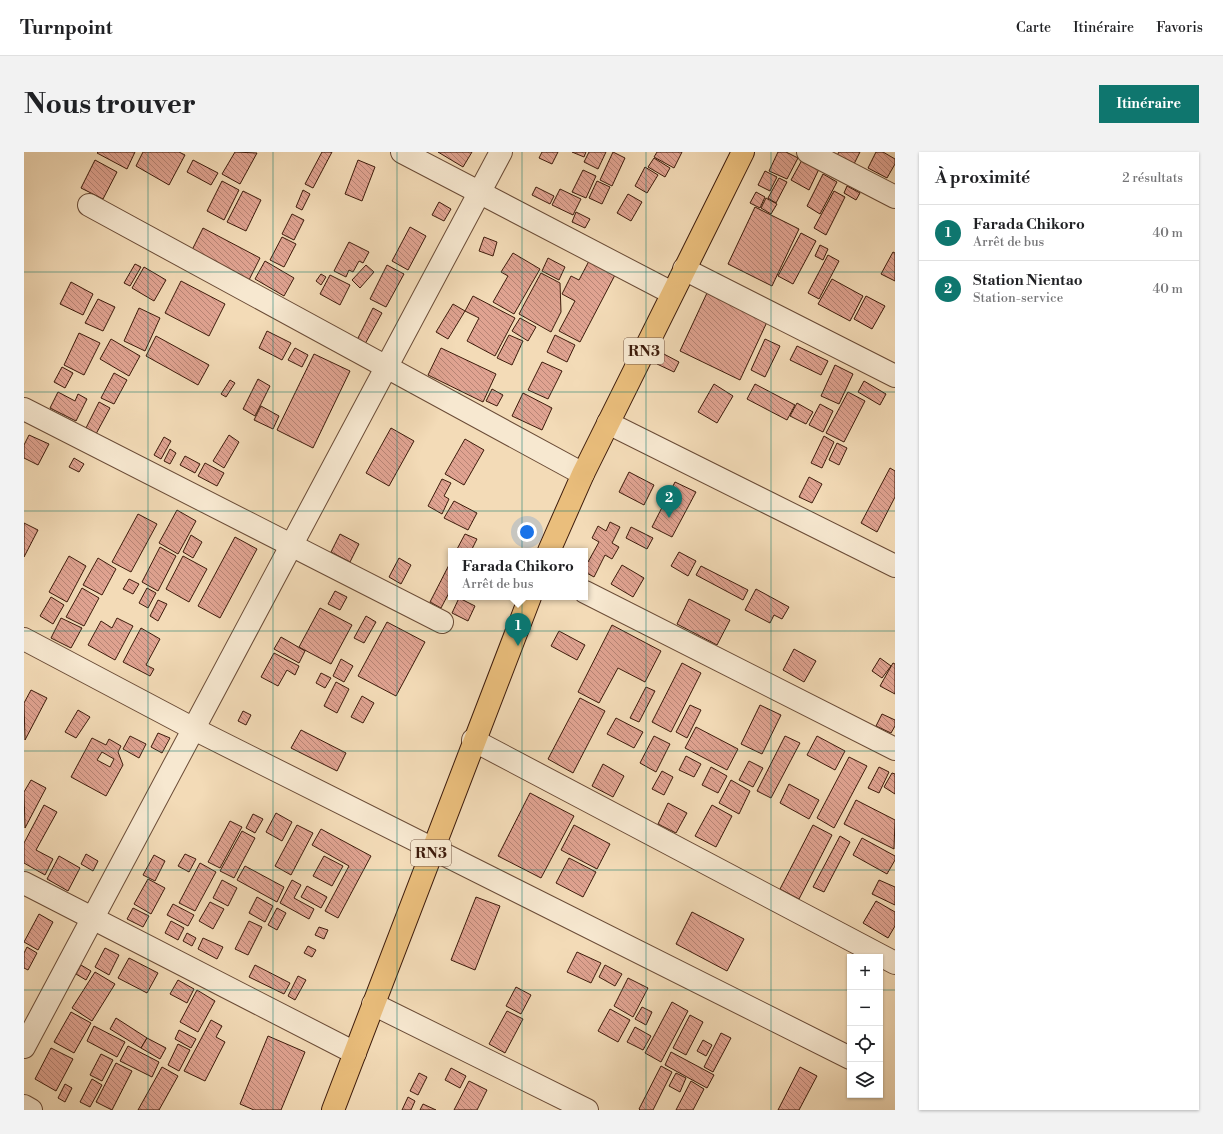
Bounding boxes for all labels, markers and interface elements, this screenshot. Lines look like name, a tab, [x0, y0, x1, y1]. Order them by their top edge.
text: Turnpoint	[20, 16, 113, 40]
text: Carte	[1016, 19, 1051, 37]
text: Itinéraire	[1073, 19, 1134, 37]
text: Favoris	[1156, 19, 1203, 37]
button: Itinéraire	[1099, 85, 1199, 123]
text: Nous trouver	[24, 87, 196, 122]
text: À proximité	[935, 167, 1030, 189]
text: 2 résultats	[1122, 170, 1183, 186]
text: Farada Chikoro	[973, 215, 1085, 234]
text: 1	[945, 225, 951, 241]
text: 40 m	[1153, 225, 1183, 241]
text: Arrêt de bus	[973, 234, 1044, 250]
text: Station Nientao	[973, 271, 1083, 290]
text: 2	[944, 281, 952, 297]
text: 40 m	[1153, 281, 1183, 297]
text: Station-service	[973, 290, 1063, 306]
road number: RN3	[624, 338, 664, 364]
pin: 2	[656, 485, 682, 518]
your location	[517, 522, 537, 542]
popup	[448, 548, 588, 600]
text: Farada Chikoro	[462, 557, 574, 576]
text: Arrêt de bus	[462, 576, 533, 592]
pin: 1	[505, 613, 531, 646]
road number: RN3	[411, 840, 451, 866]
map controls	[847, 954, 883, 1098]
button: +	[847, 954, 883, 990]
button: −	[847, 990, 883, 1026]
button: locate	[847, 1026, 883, 1062]
button: layers	[847, 1062, 883, 1098]

